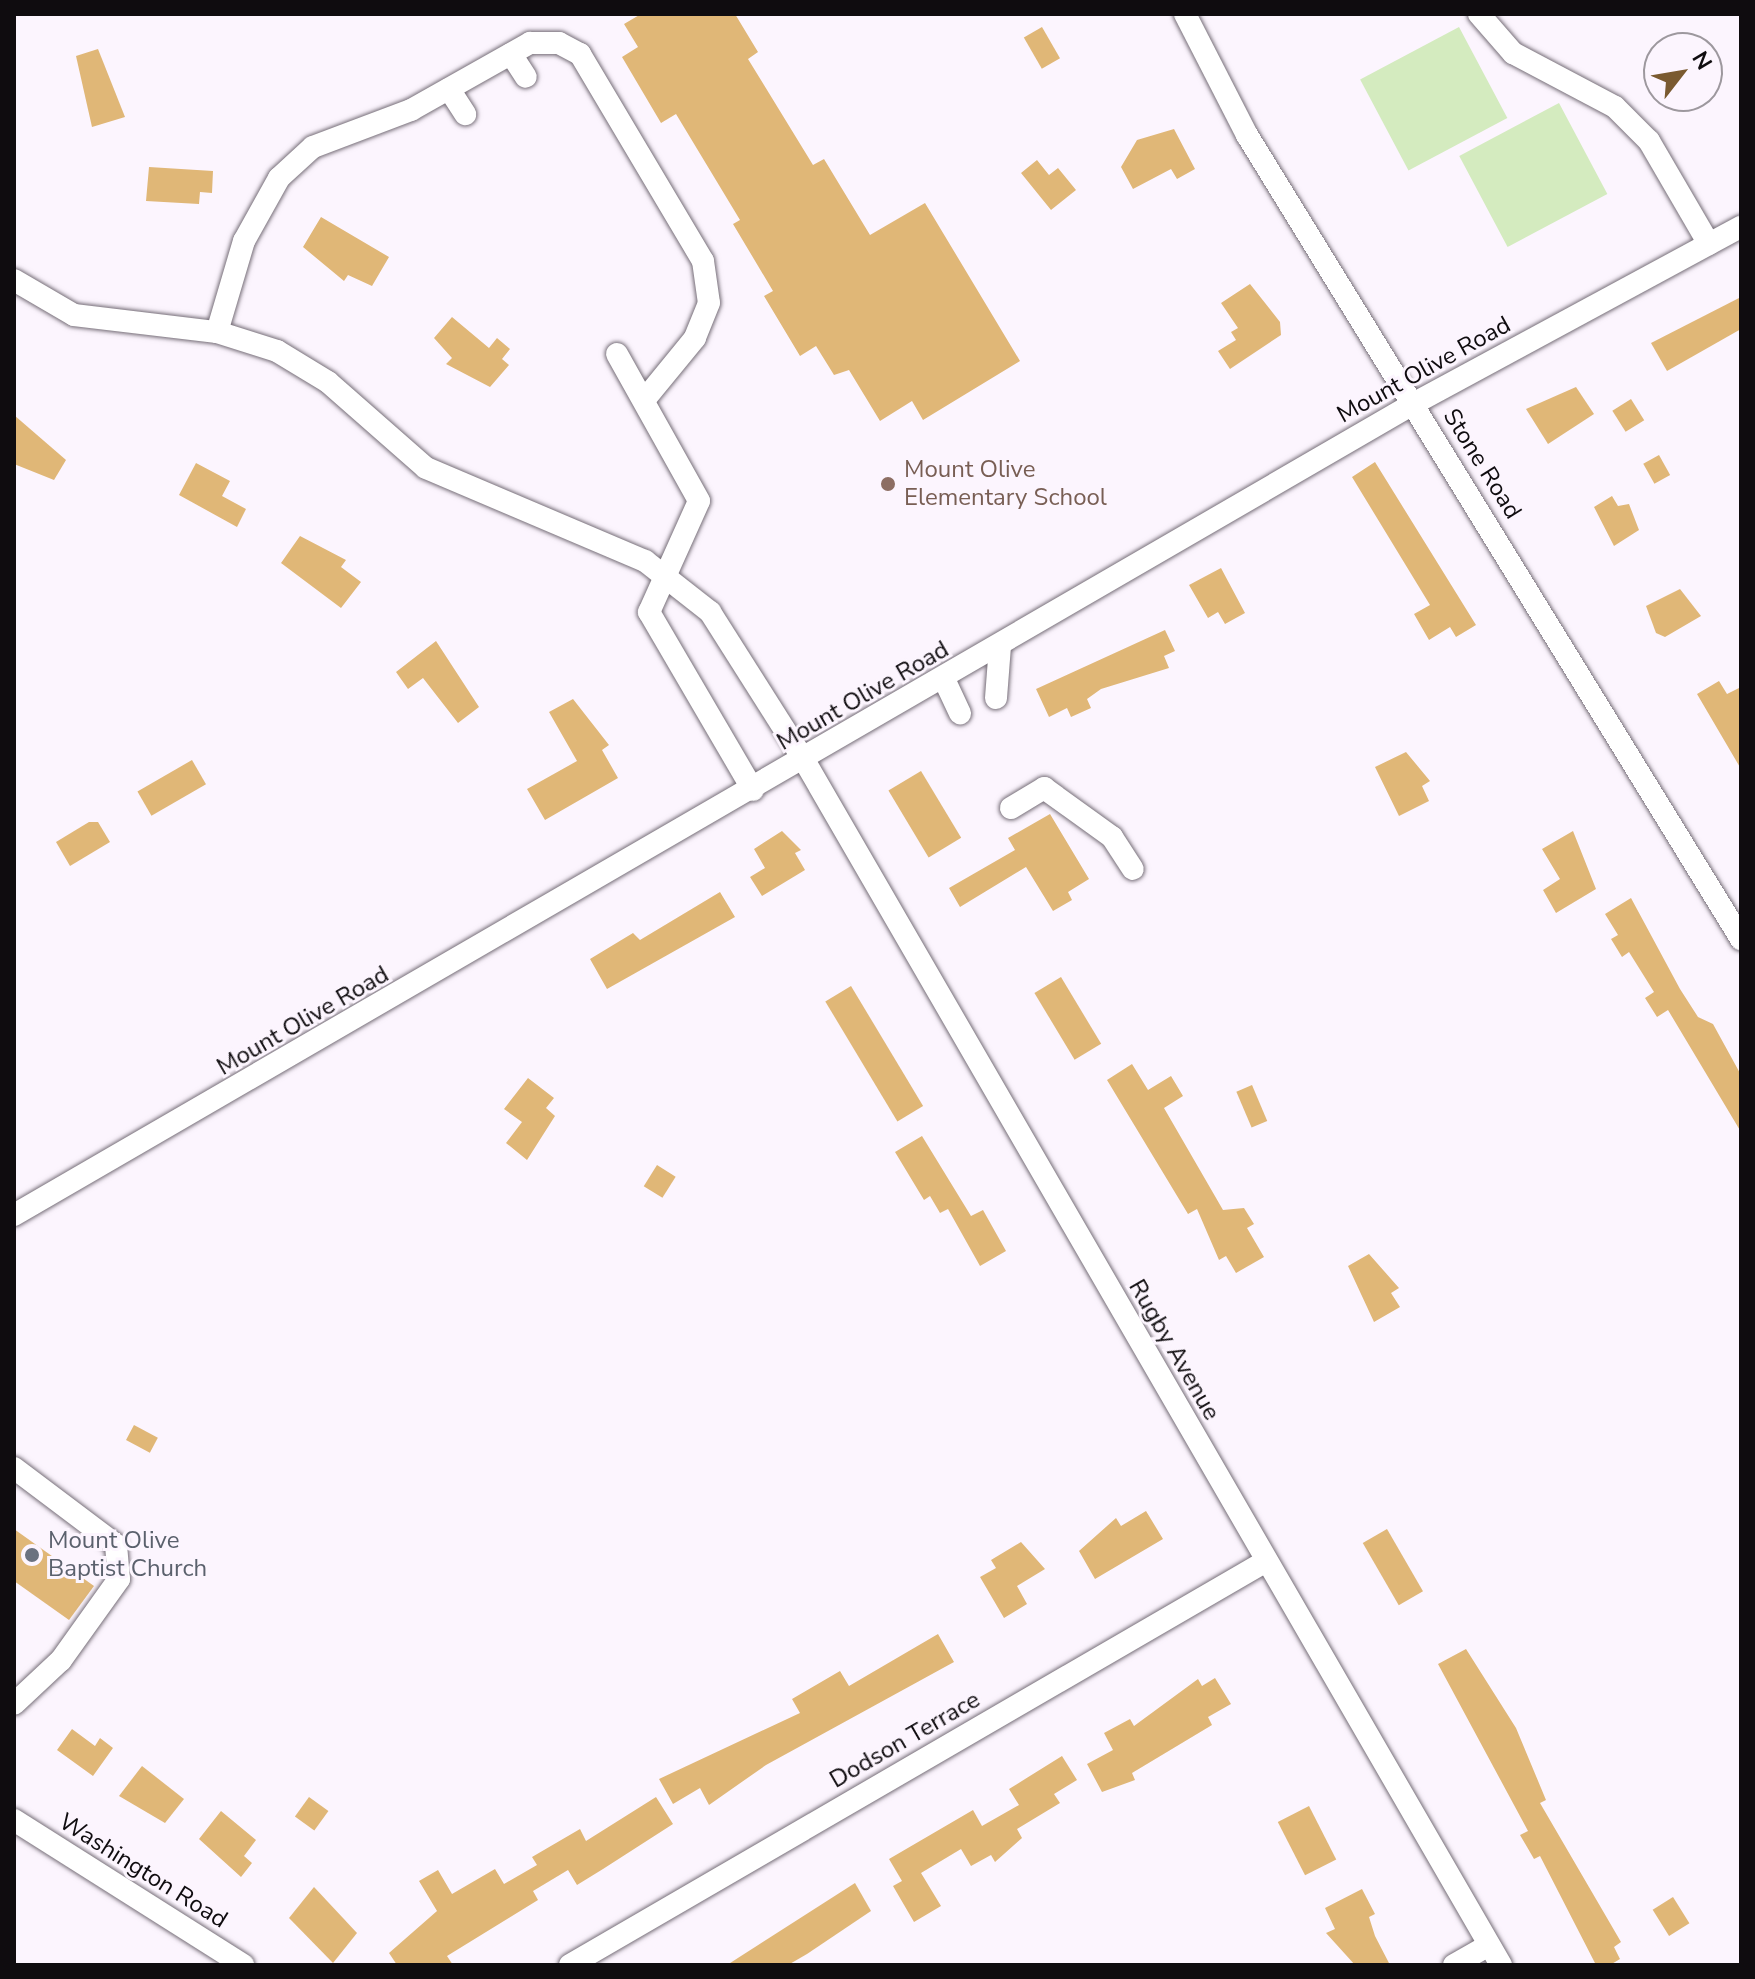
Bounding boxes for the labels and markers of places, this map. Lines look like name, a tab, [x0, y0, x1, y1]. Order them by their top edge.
place label: Mount Olive Elementary School	[904, 456, 1107, 512]
marker: Mount Olive Elementary School	[879, 475, 897, 493]
place label: Mount Olive Baptist Church	[48, 1527, 207, 1583]
marker: Mount Olive Baptist Church	[23, 1546, 41, 1564]

